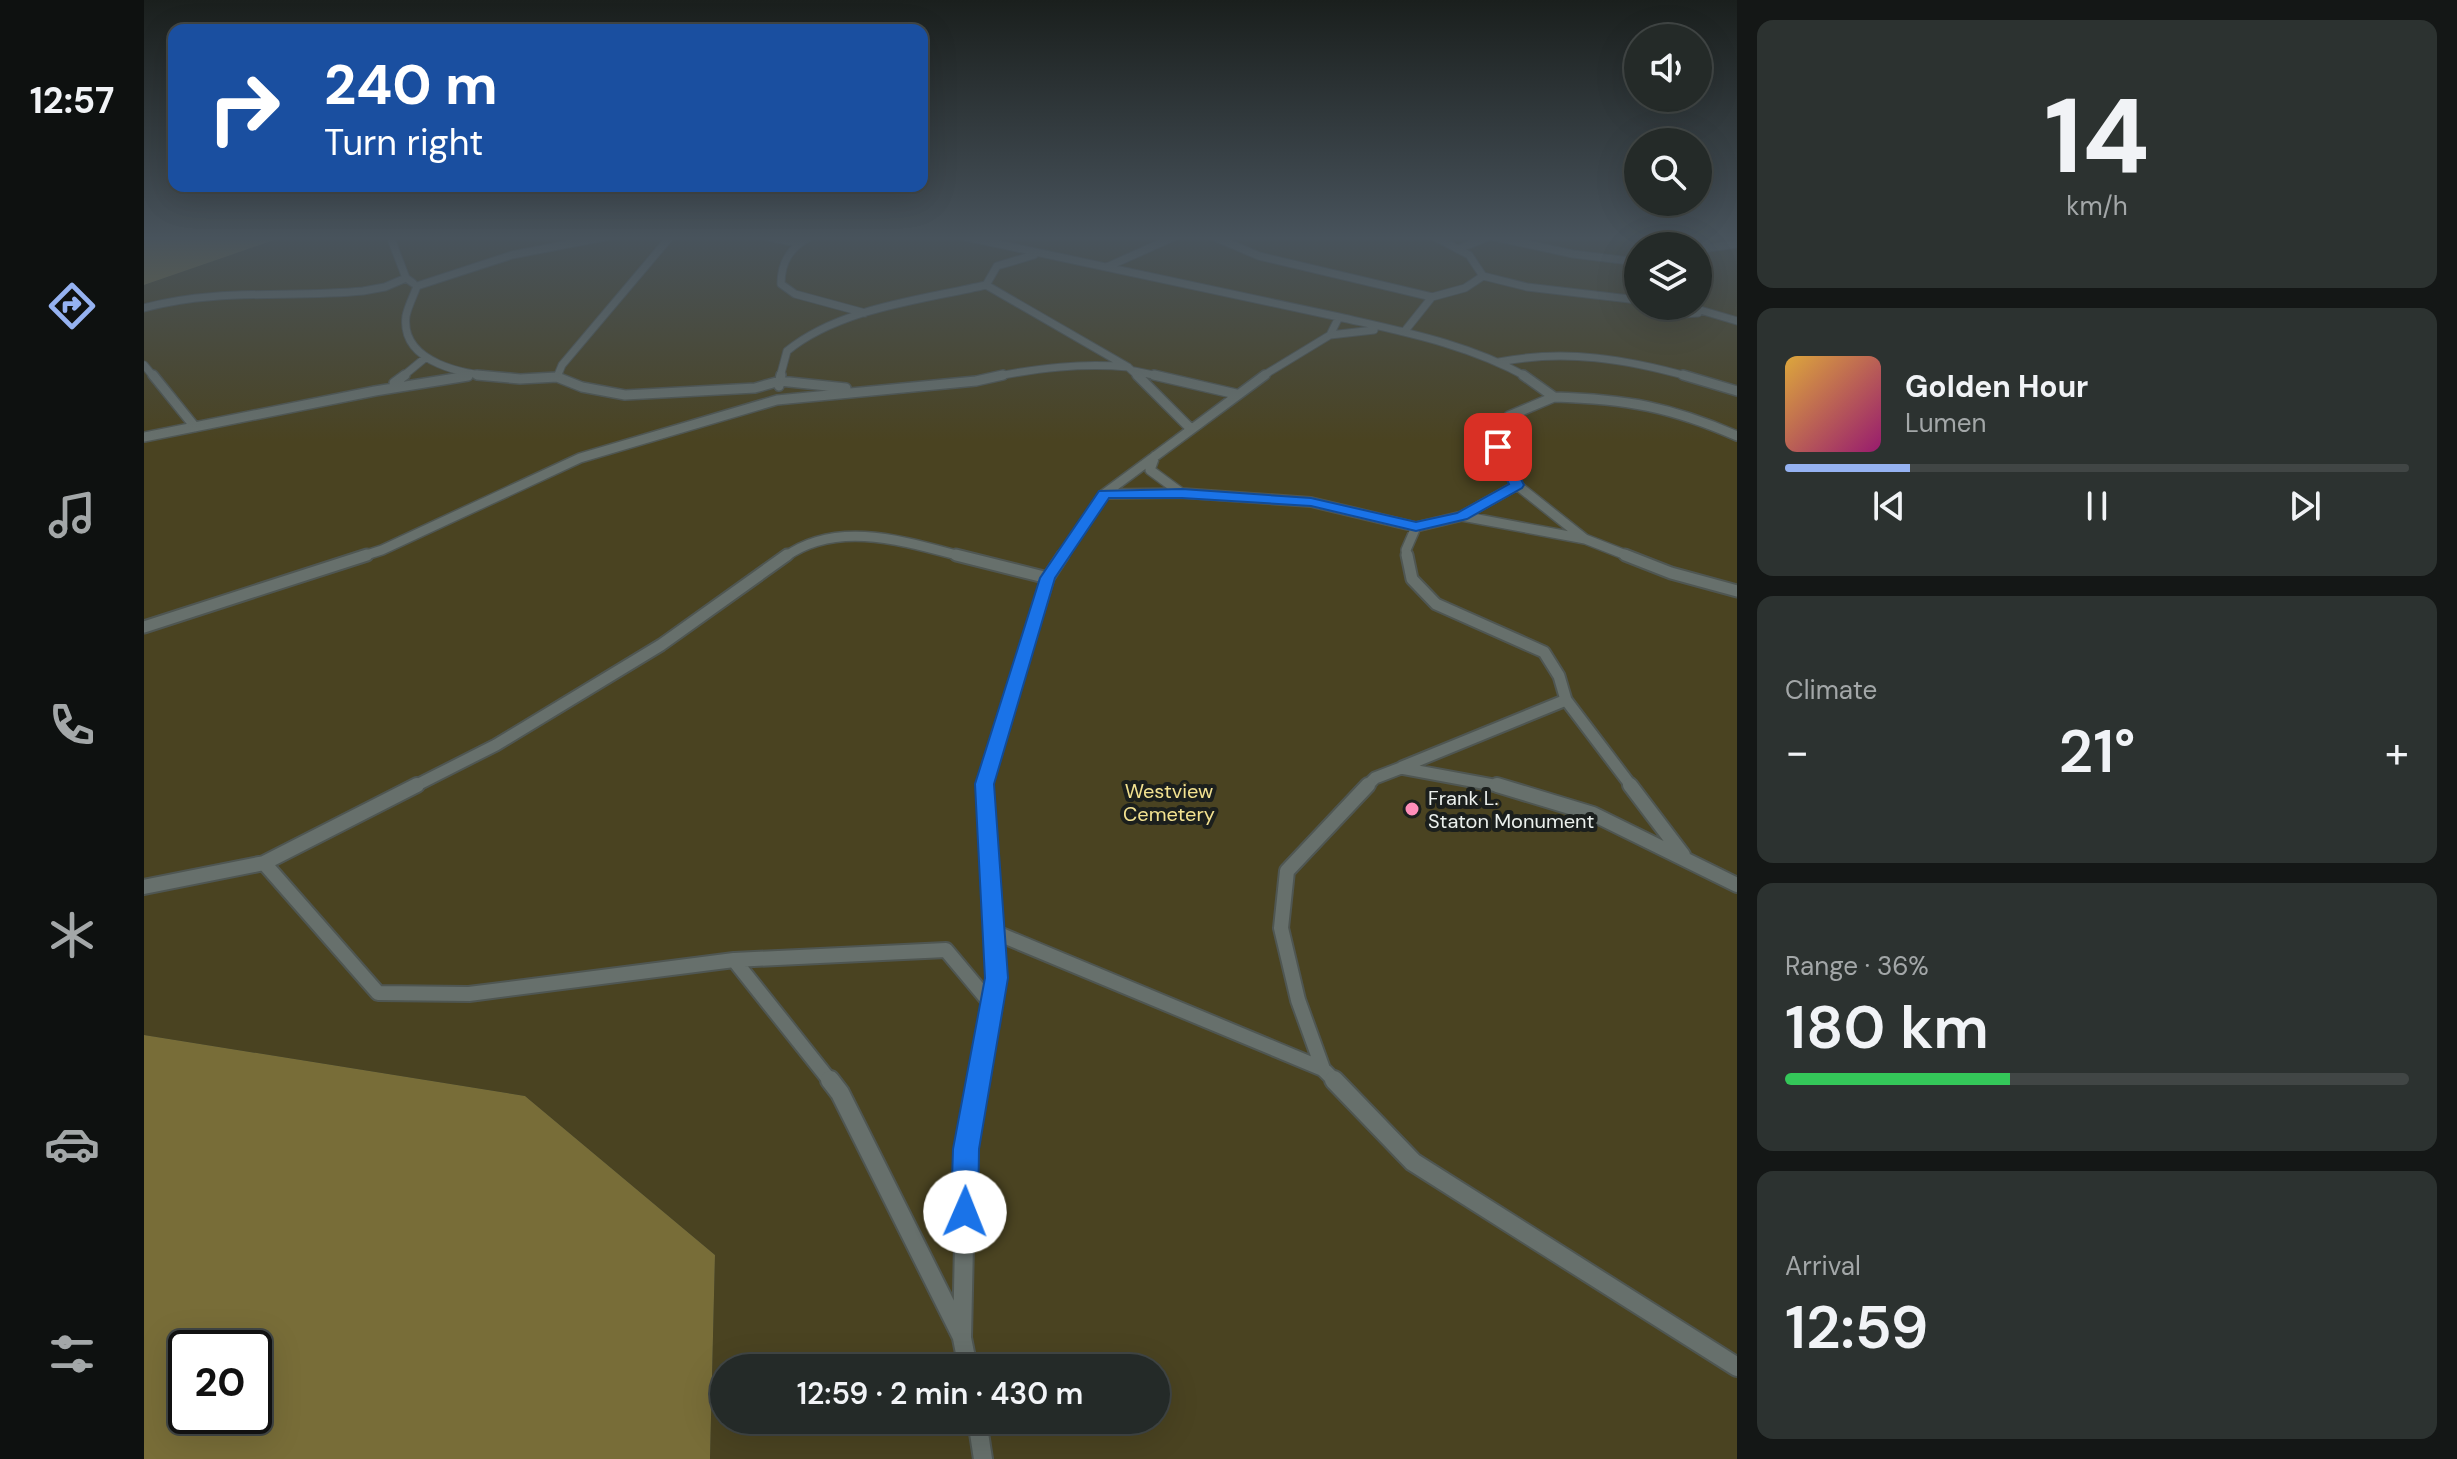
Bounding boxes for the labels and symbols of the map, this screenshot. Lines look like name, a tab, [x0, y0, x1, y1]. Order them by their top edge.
pin	[1464, 413, 1532, 481]
park label: Westview Cemetery	[1123, 778, 1215, 827]
place label: Frank L. Staton Monument	[1428, 785, 1595, 834]
marker: Frank L. Staton Monument	[1403, 800, 1421, 818]
position arrow	[923, 1170, 1007, 1254]
speed limit sign: 20	[168, 1330, 272, 1434]

